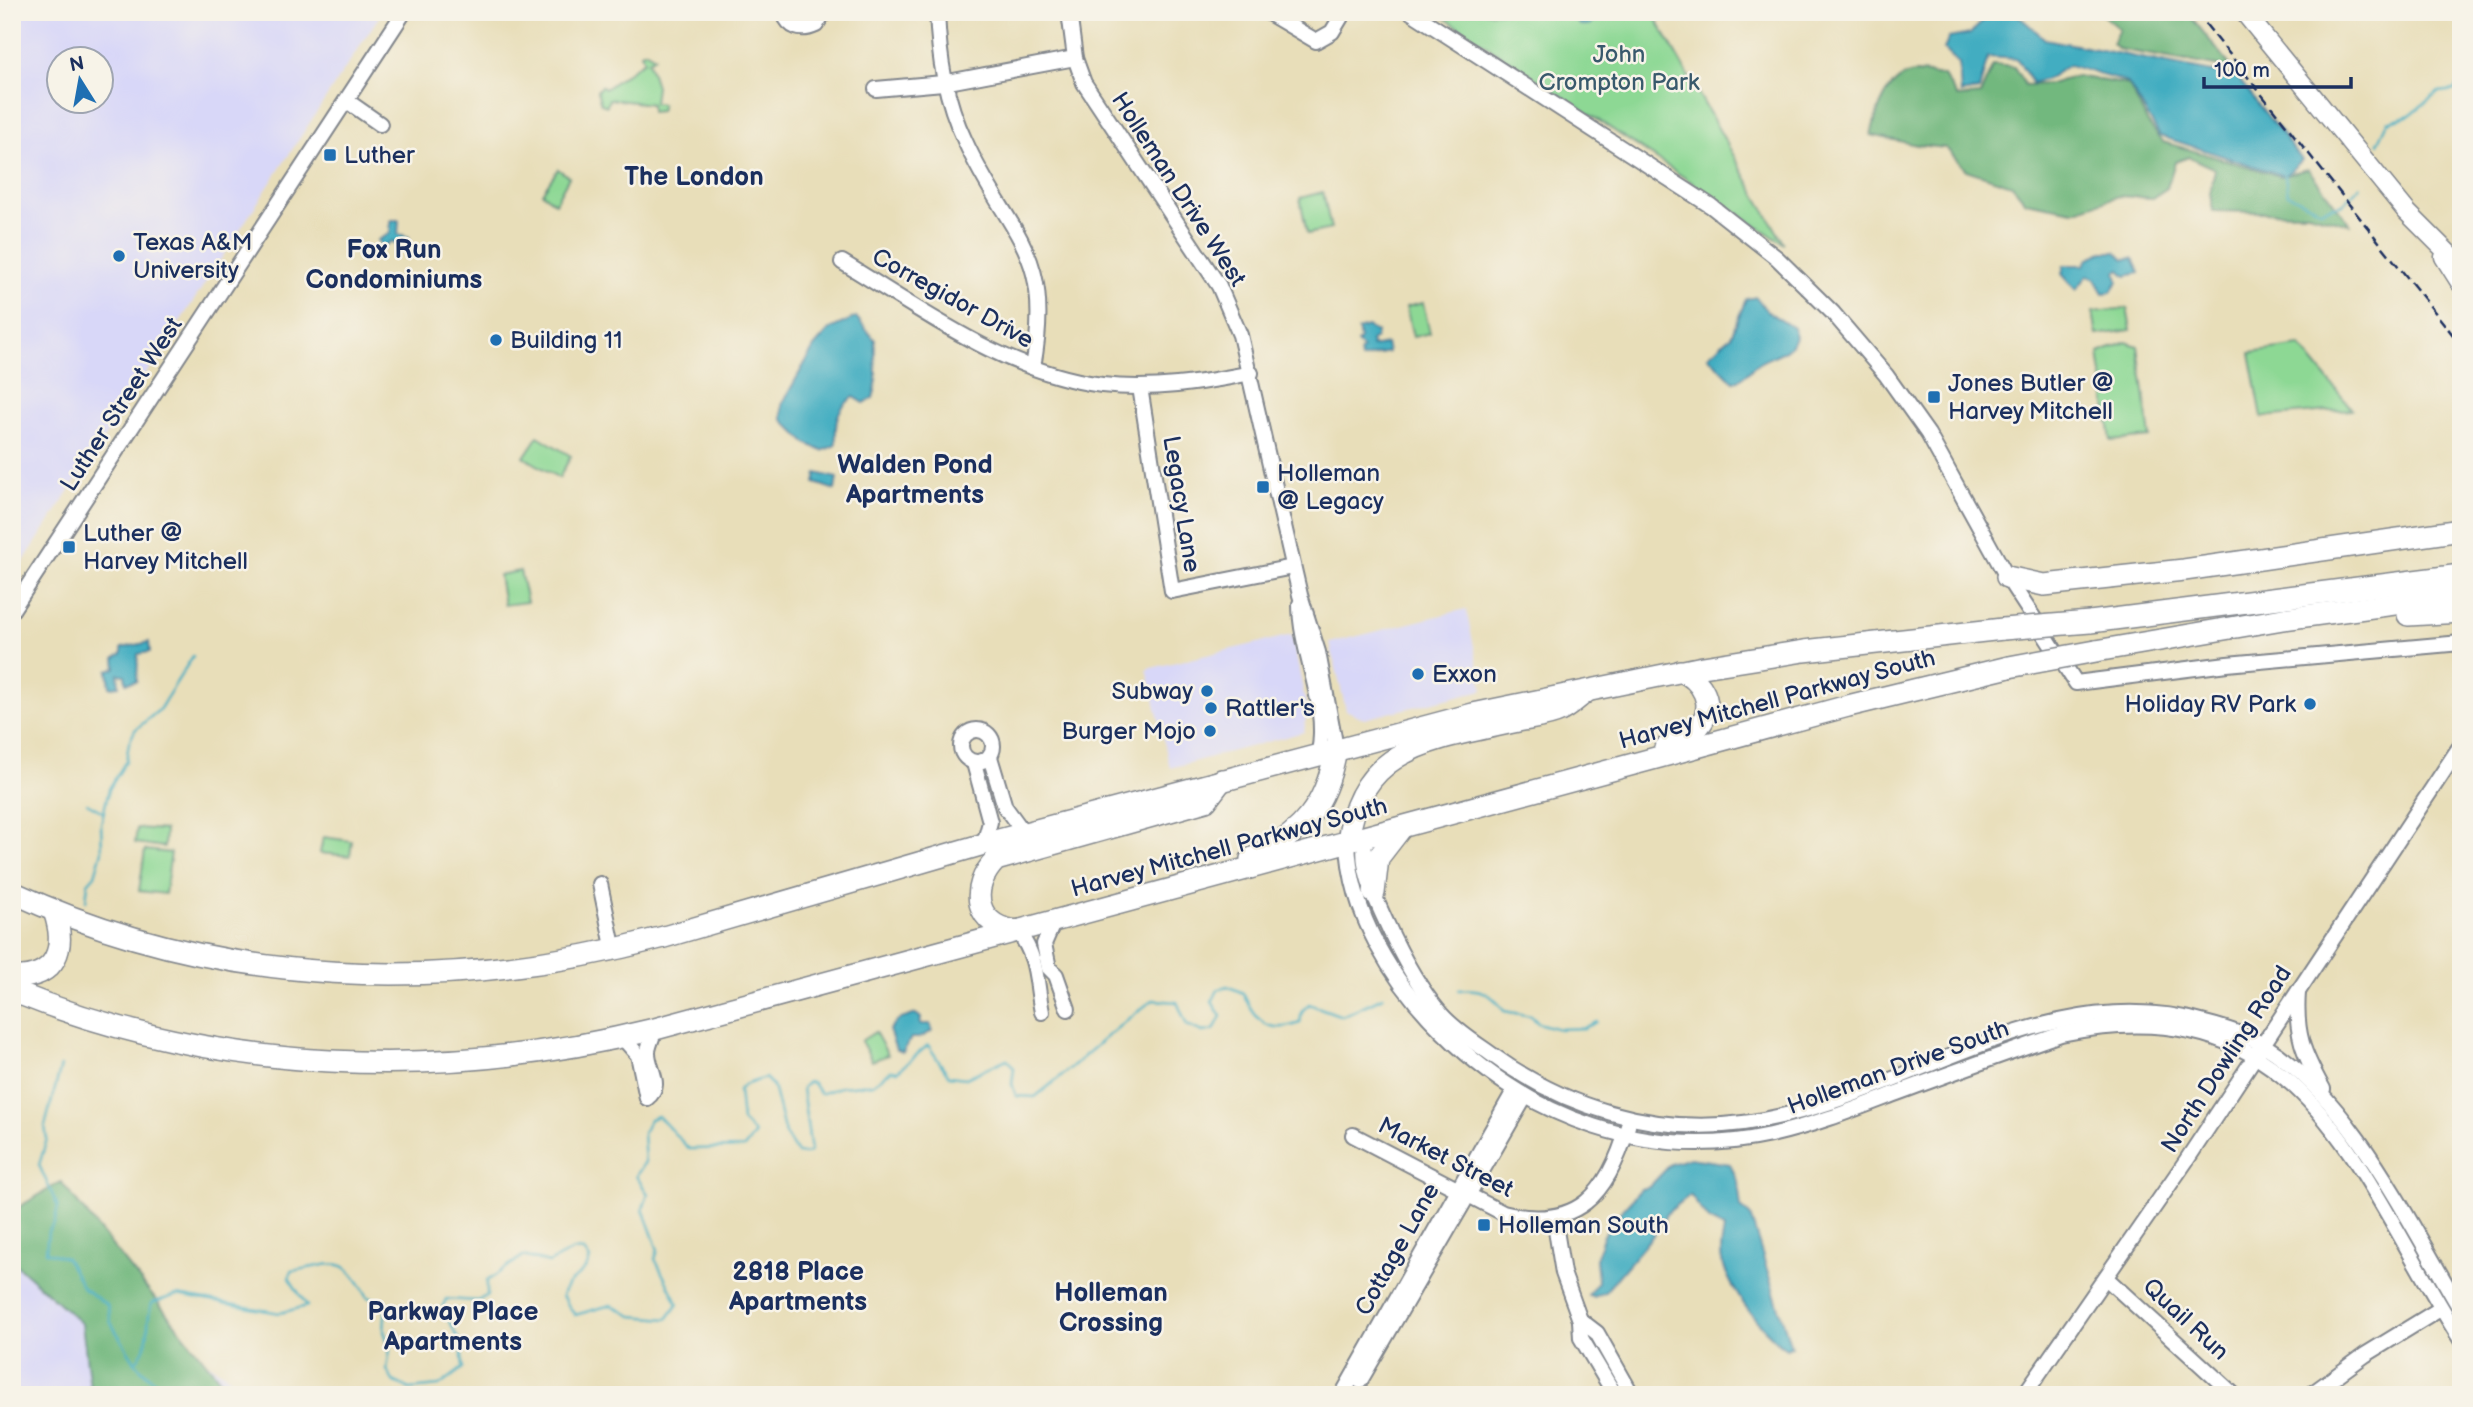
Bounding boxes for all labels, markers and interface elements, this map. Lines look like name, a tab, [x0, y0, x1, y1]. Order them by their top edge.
park label: John Crompton Park	[1539, 40, 1700, 97]
north arrow	[46, 46, 116, 116]
scale bar	[2204, 46, 2350, 90]
text: N	[68, 52, 86, 77]
text: 100 m	[2214, 58, 2270, 83]
street label: Holleman Drive West	[1105, 87, 1252, 292]
place label: Luther	[344, 141, 415, 170]
marker: Luther	[322, 147, 338, 163]
district label: The London	[624, 162, 764, 193]
place label: Texas A&M University	[133, 228, 253, 285]
district label: Fox Run Condominiums	[306, 235, 483, 296]
street label: Corregidor Drive	[867, 242, 1039, 355]
marker: Texas A&M University	[111, 248, 127, 264]
street label: Luther Street West	[54, 311, 189, 497]
place label: Building 11	[510, 326, 622, 355]
marker: Building 11	[488, 332, 504, 348]
place label: Jones Butler @ Harvey Mitchell	[1948, 369, 2114, 426]
marker: Jones Butler @ Harvey Mitchell	[1926, 389, 1942, 405]
street label: Legacy Lane	[1156, 434, 1207, 574]
district label: Walden Pond Apartments	[837, 450, 993, 511]
place label: Holleman @ Legacy	[1277, 459, 1384, 516]
marker: Holleman @ Legacy	[1255, 479, 1271, 495]
place label: Luther @ Harvey Mitchell	[83, 519, 248, 576]
marker: Luther @ Harvey Mitchell	[61, 539, 77, 555]
street label: Harvey Mitchell Parkway South	[1616, 643, 1938, 756]
place label: Exxon	[1432, 660, 1497, 689]
marker: Exxon	[1410, 666, 1426, 682]
place label: Subway	[1111, 677, 1193, 706]
marker: Subway	[1199, 683, 1215, 699]
place label: Holiday RV Park	[2124, 690, 2296, 719]
place label: Rattler's	[1225, 694, 1315, 723]
marker: Holiday RV Park	[2302, 696, 2318, 712]
marker: Rattler's	[1203, 700, 1219, 716]
place label: Burger Mojo	[1062, 717, 1196, 746]
marker: Burger Mojo	[1202, 723, 1218, 739]
street label: Harvey Mitchell Parkway South	[1068, 791, 1390, 904]
street label: North Dowling Road	[2155, 960, 2298, 1158]
street label: Holleman Drive South	[1783, 1014, 2013, 1121]
street label: Market Street	[1373, 1111, 1519, 1204]
street label: Cottage Lane	[1349, 1178, 1446, 1321]
place label: Holleman South	[1498, 1211, 1669, 1240]
marker: Holleman South	[1476, 1217, 1492, 1233]
district label: 2818 Place Apartments	[728, 1257, 867, 1318]
street label: Quail Run	[2137, 1272, 2235, 1366]
district label: Holleman Crossing	[1054, 1278, 1168, 1339]
district label: Parkway Place Apartments	[368, 1297, 538, 1358]

